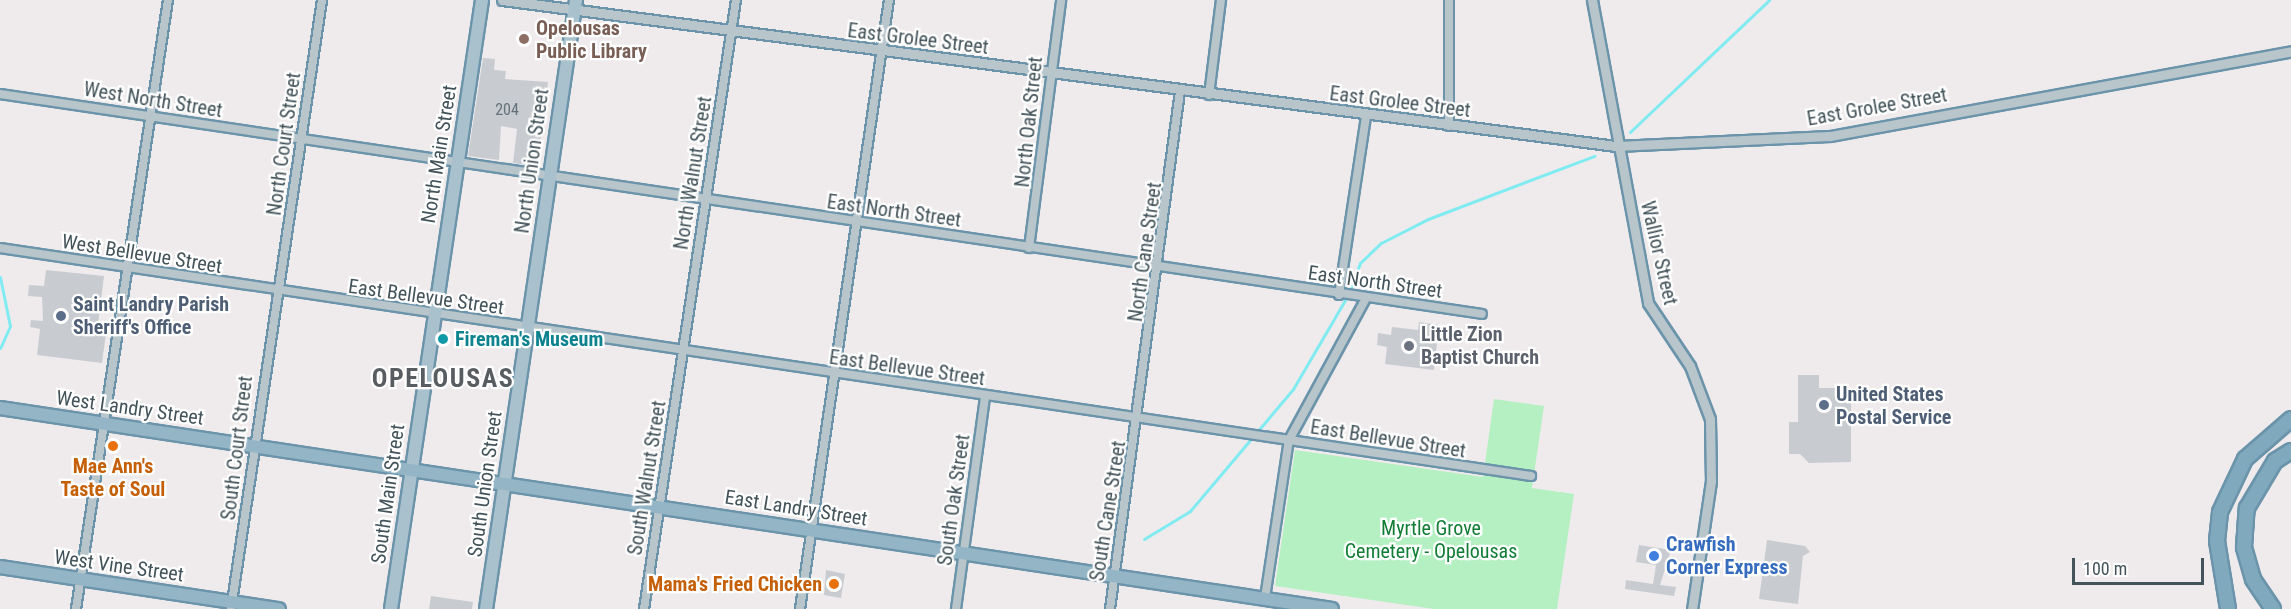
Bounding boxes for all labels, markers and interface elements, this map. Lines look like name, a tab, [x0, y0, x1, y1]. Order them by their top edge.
place label: Opelousas Public Library	[536, 16, 647, 63]
street label: East Grolee Street	[846, 18, 990, 60]
marker: Opelousas Public Library	[517, 32, 531, 46]
street label: North Oak Street	[1010, 55, 1048, 189]
street label: North Court Street	[262, 71, 306, 217]
street label: West North Street	[82, 77, 224, 123]
street label: East Grolee Street	[1328, 81, 1472, 123]
street label: North Main Street	[416, 83, 462, 225]
street label: East Grolee Street	[1805, 83, 1949, 131]
street label: North Union Street	[510, 87, 554, 235]
street label: North Walnut Street	[669, 95, 717, 251]
house number: 204	[495, 100, 519, 120]
street label: North Cane Street	[1123, 181, 1167, 323]
street label: East North Street	[825, 190, 963, 232]
street label: Wallior Street	[1635, 199, 1683, 307]
street label: West Bellevue Street	[60, 229, 224, 279]
street label: East North Street	[1306, 261, 1444, 303]
street label: East Bellevue Street	[347, 274, 505, 320]
place label: Saint Landry Parish Sheriff's Office	[73, 292, 229, 339]
marker: Saint Landry Parish Sheriff's Office	[54, 309, 68, 323]
place label: Little Zion Baptist Church	[1421, 322, 1539, 369]
place label: Fireman's Museum	[455, 327, 603, 351]
marker: Fireman's Museum	[436, 332, 450, 346]
marker: Little Zion Baptist Church	[1402, 339, 1416, 353]
street label: East Bellevue Street	[828, 345, 986, 391]
district label: OPELOUSAS	[372, 363, 514, 395]
street label: South Court Street	[216, 374, 258, 522]
place label: United States Postal Service	[1836, 382, 1951, 429]
street label: West Landry Street	[55, 386, 205, 430]
marker: United States Postal Service	[1817, 398, 1831, 412]
street label: South Walnut Street	[623, 399, 671, 557]
street label: South Union Street	[463, 410, 507, 558]
street label: East Bellevue Street	[1309, 415, 1467, 463]
street label: South Main Street	[366, 423, 410, 565]
street label: South Oak Street	[933, 433, 975, 567]
marker: Mae Ann's Taste of Soul	[106, 439, 120, 453]
street label: South Cane Street	[1085, 439, 1131, 583]
place label: Mae Ann's Taste of Soul	[61, 455, 165, 502]
street label: East Landry Street	[723, 485, 869, 531]
park label: Myrtle Grove Cemetery - Opelousas	[1345, 516, 1517, 563]
place label: Crawfish Corner Express	[1666, 532, 1788, 579]
street label: West Vine Street	[53, 545, 185, 587]
scale bar	[2075, 546, 2207, 584]
marker: Crawfish Corner Express	[1647, 549, 1661, 563]
text: 100 m	[2083, 558, 2127, 579]
place label: Mama's Fried Chicken	[648, 572, 822, 596]
marker: Mama's Fried Chicken	[827, 577, 841, 591]

